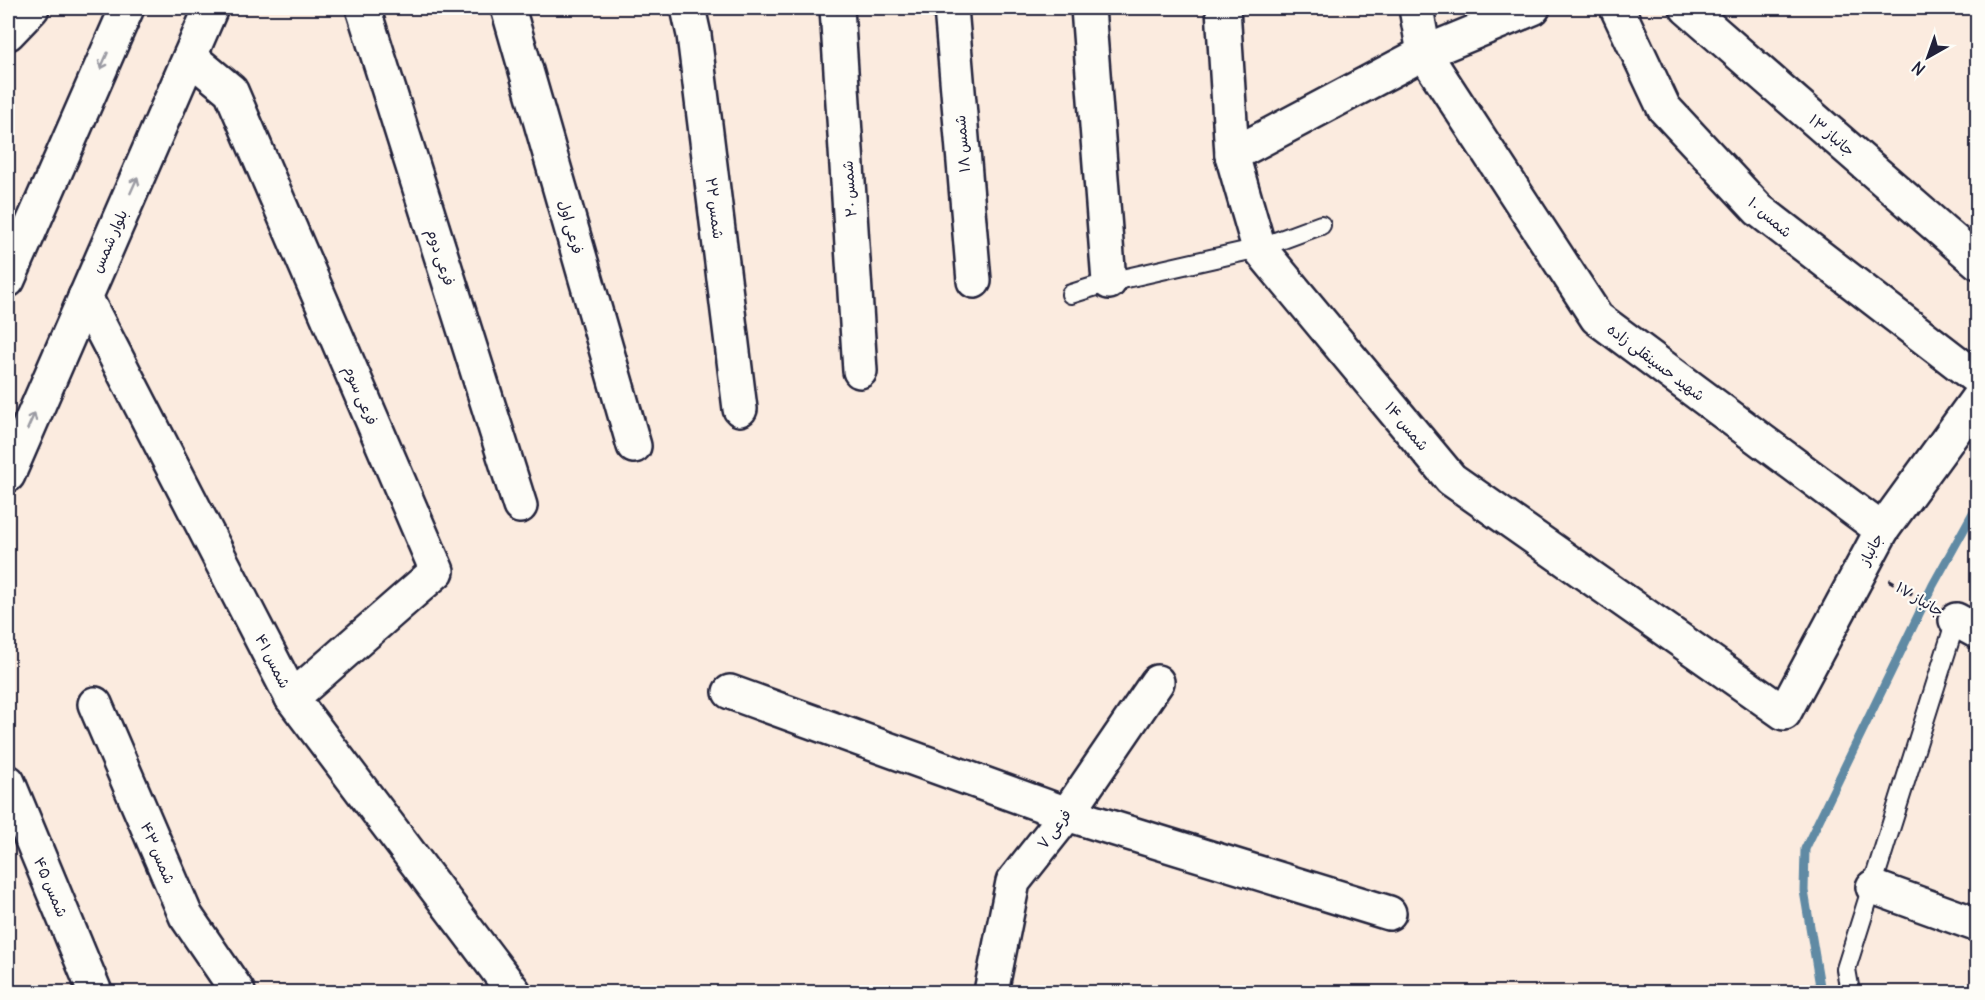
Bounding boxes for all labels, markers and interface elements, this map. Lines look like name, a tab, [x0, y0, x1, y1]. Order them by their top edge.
north arrow	[1898, 27, 1958, 87]
one-way arrow	[97, 52, 108, 70]
text: N	[1908, 57, 1929, 80]
street label: جانباز ۱۳	[1805, 110, 1859, 160]
street label: شمس ۱۸	[950, 114, 974, 174]
street label: شمس ۲۰	[838, 160, 860, 218]
one-way arrow	[129, 176, 140, 194]
street label: شمس ۲۲	[702, 176, 728, 240]
street label: شمس ۱۰	[1744, 193, 1796, 241]
street label: فرعی اول	[553, 198, 588, 256]
street label: بلوار شمس	[87, 206, 131, 276]
street label: فرعی دوم	[420, 226, 459, 289]
street label: شهید حسینقلی زاده	[1603, 319, 1708, 406]
street label: فرعی سوم	[337, 362, 382, 429]
street label: شمس ۱۴	[1381, 397, 1433, 455]
one-way arrow	[26, 413, 37, 431]
street label: جانباز	[1854, 530, 1887, 569]
street label: جانباز ۱۷	[1893, 577, 1947, 621]
street label: شمس ۴۱	[251, 631, 295, 691]
street label: فرعی ۷	[1033, 805, 1076, 853]
street label: شمس ۴۳	[136, 819, 180, 887]
street label: شمس ۴۵	[30, 854, 72, 920]

